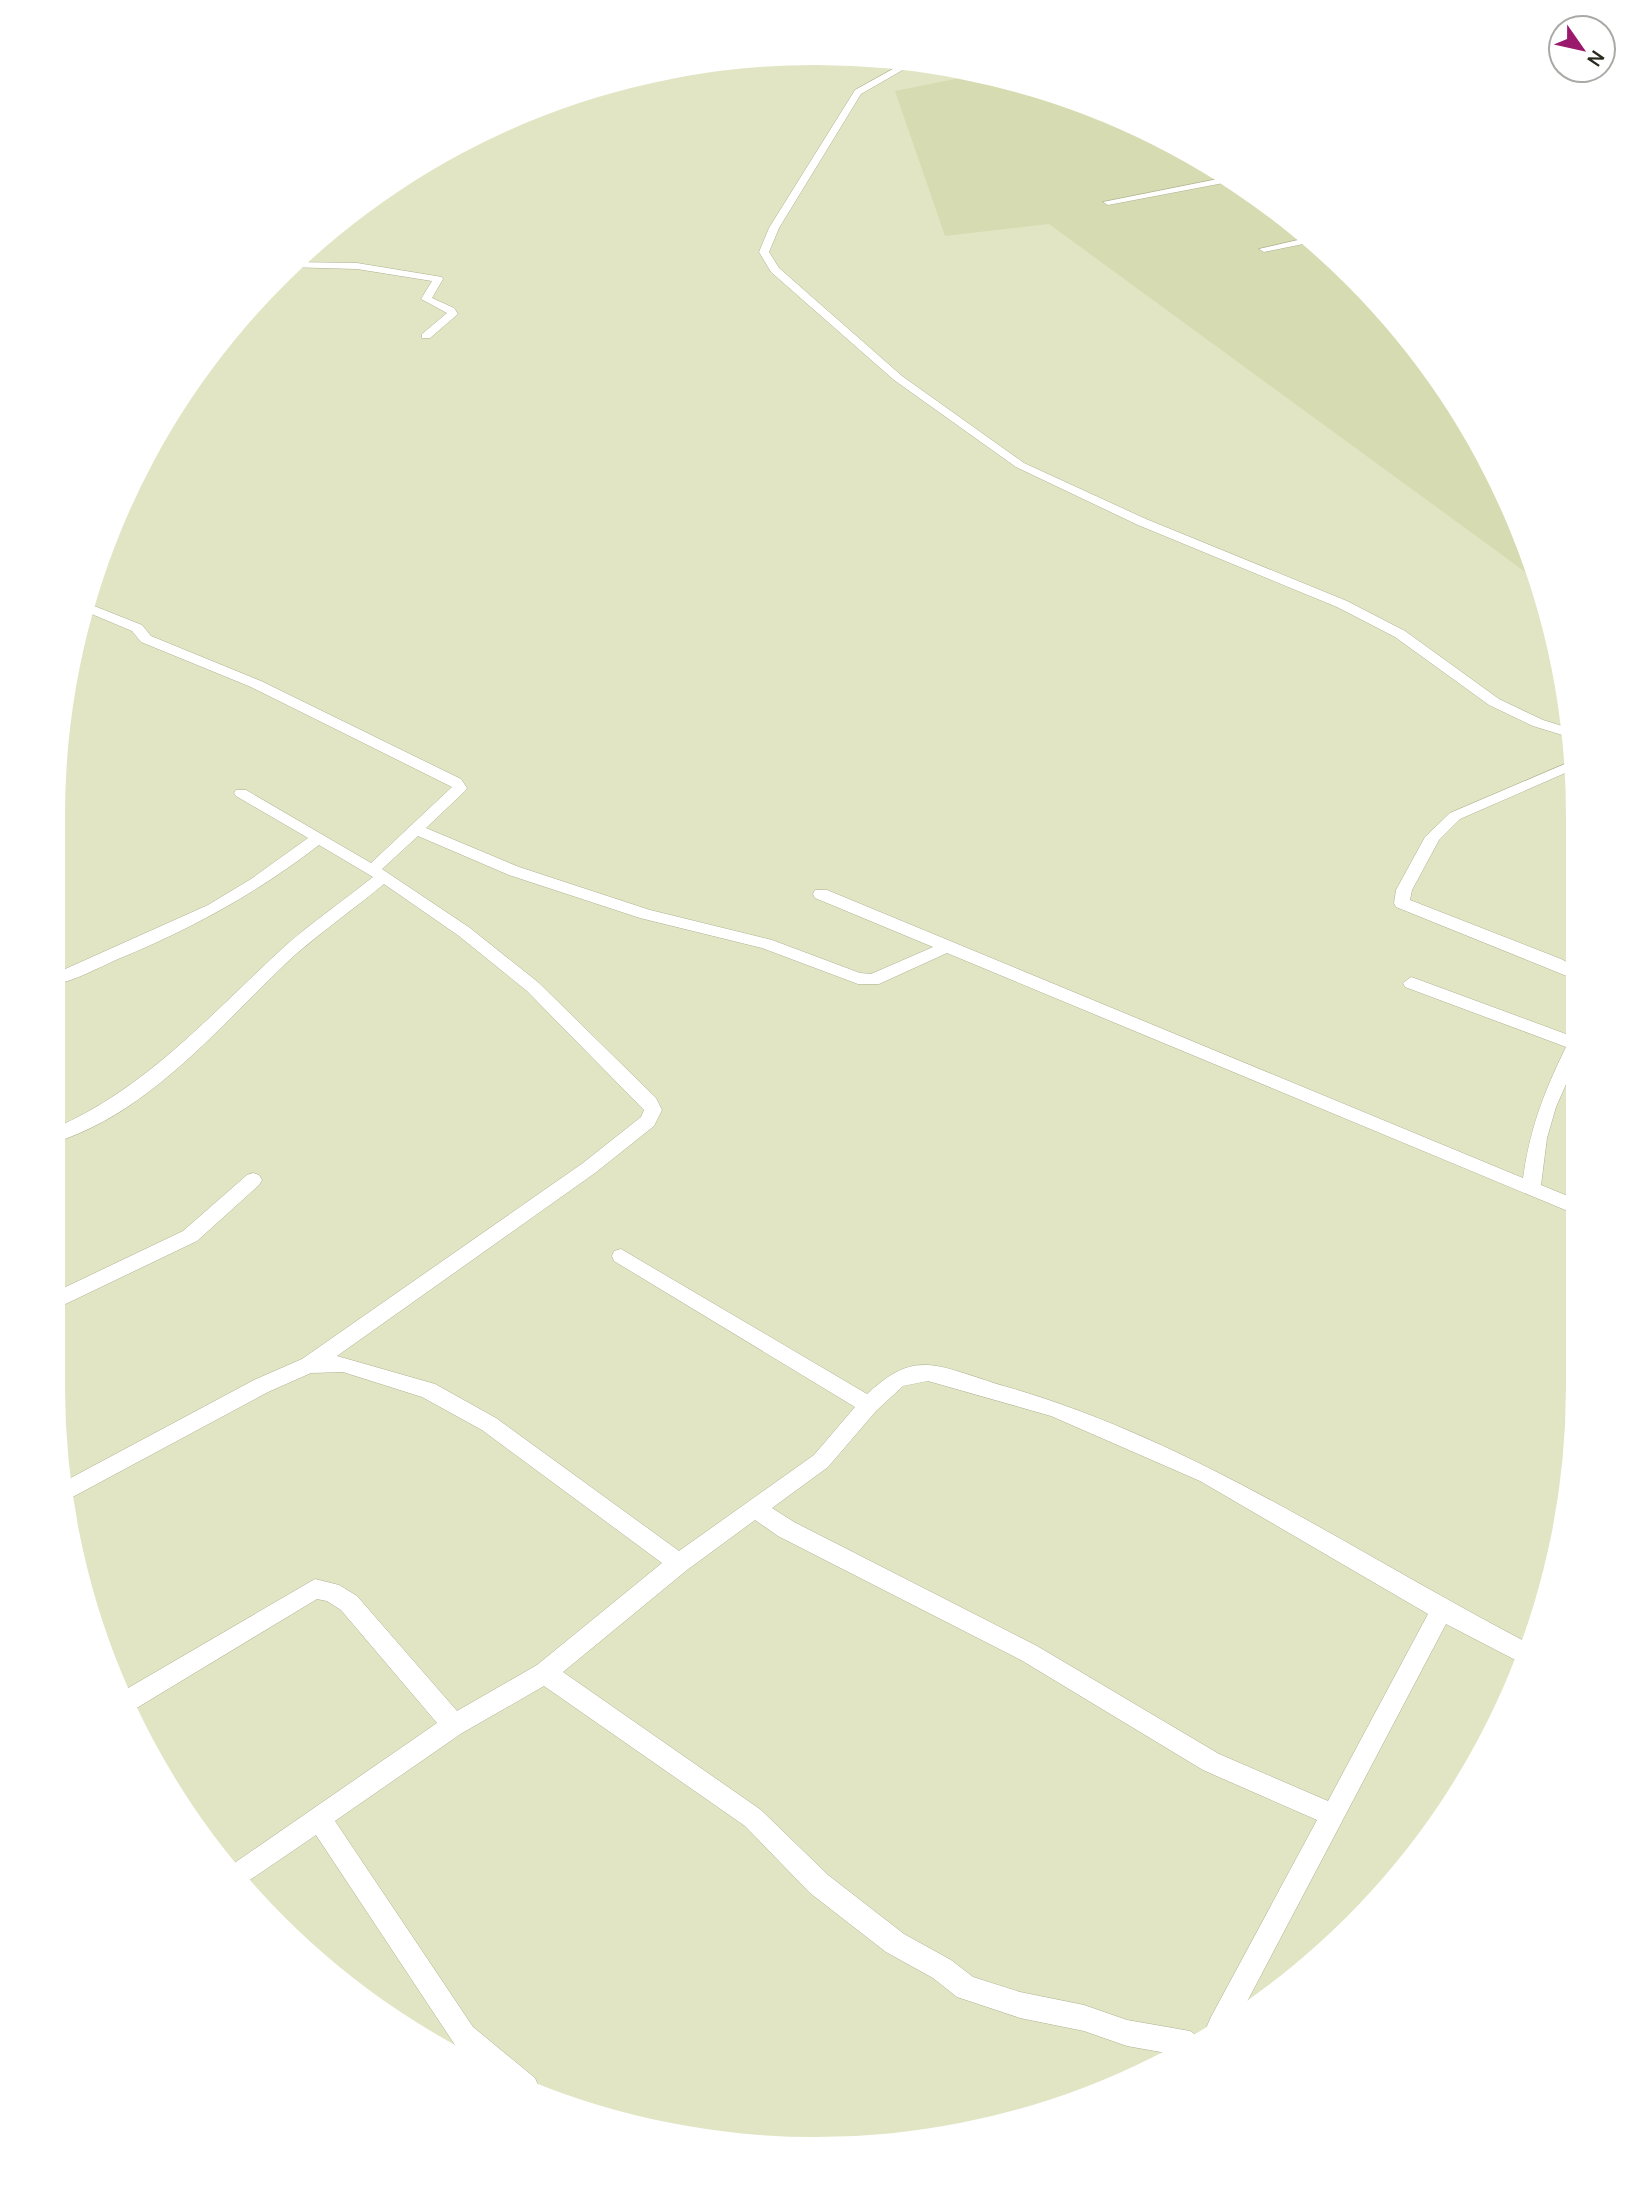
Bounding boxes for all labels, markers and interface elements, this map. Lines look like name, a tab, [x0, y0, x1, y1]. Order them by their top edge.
north arrow	[1547, 14, 1617, 84]
text: N	[1581, 46, 1611, 71]

